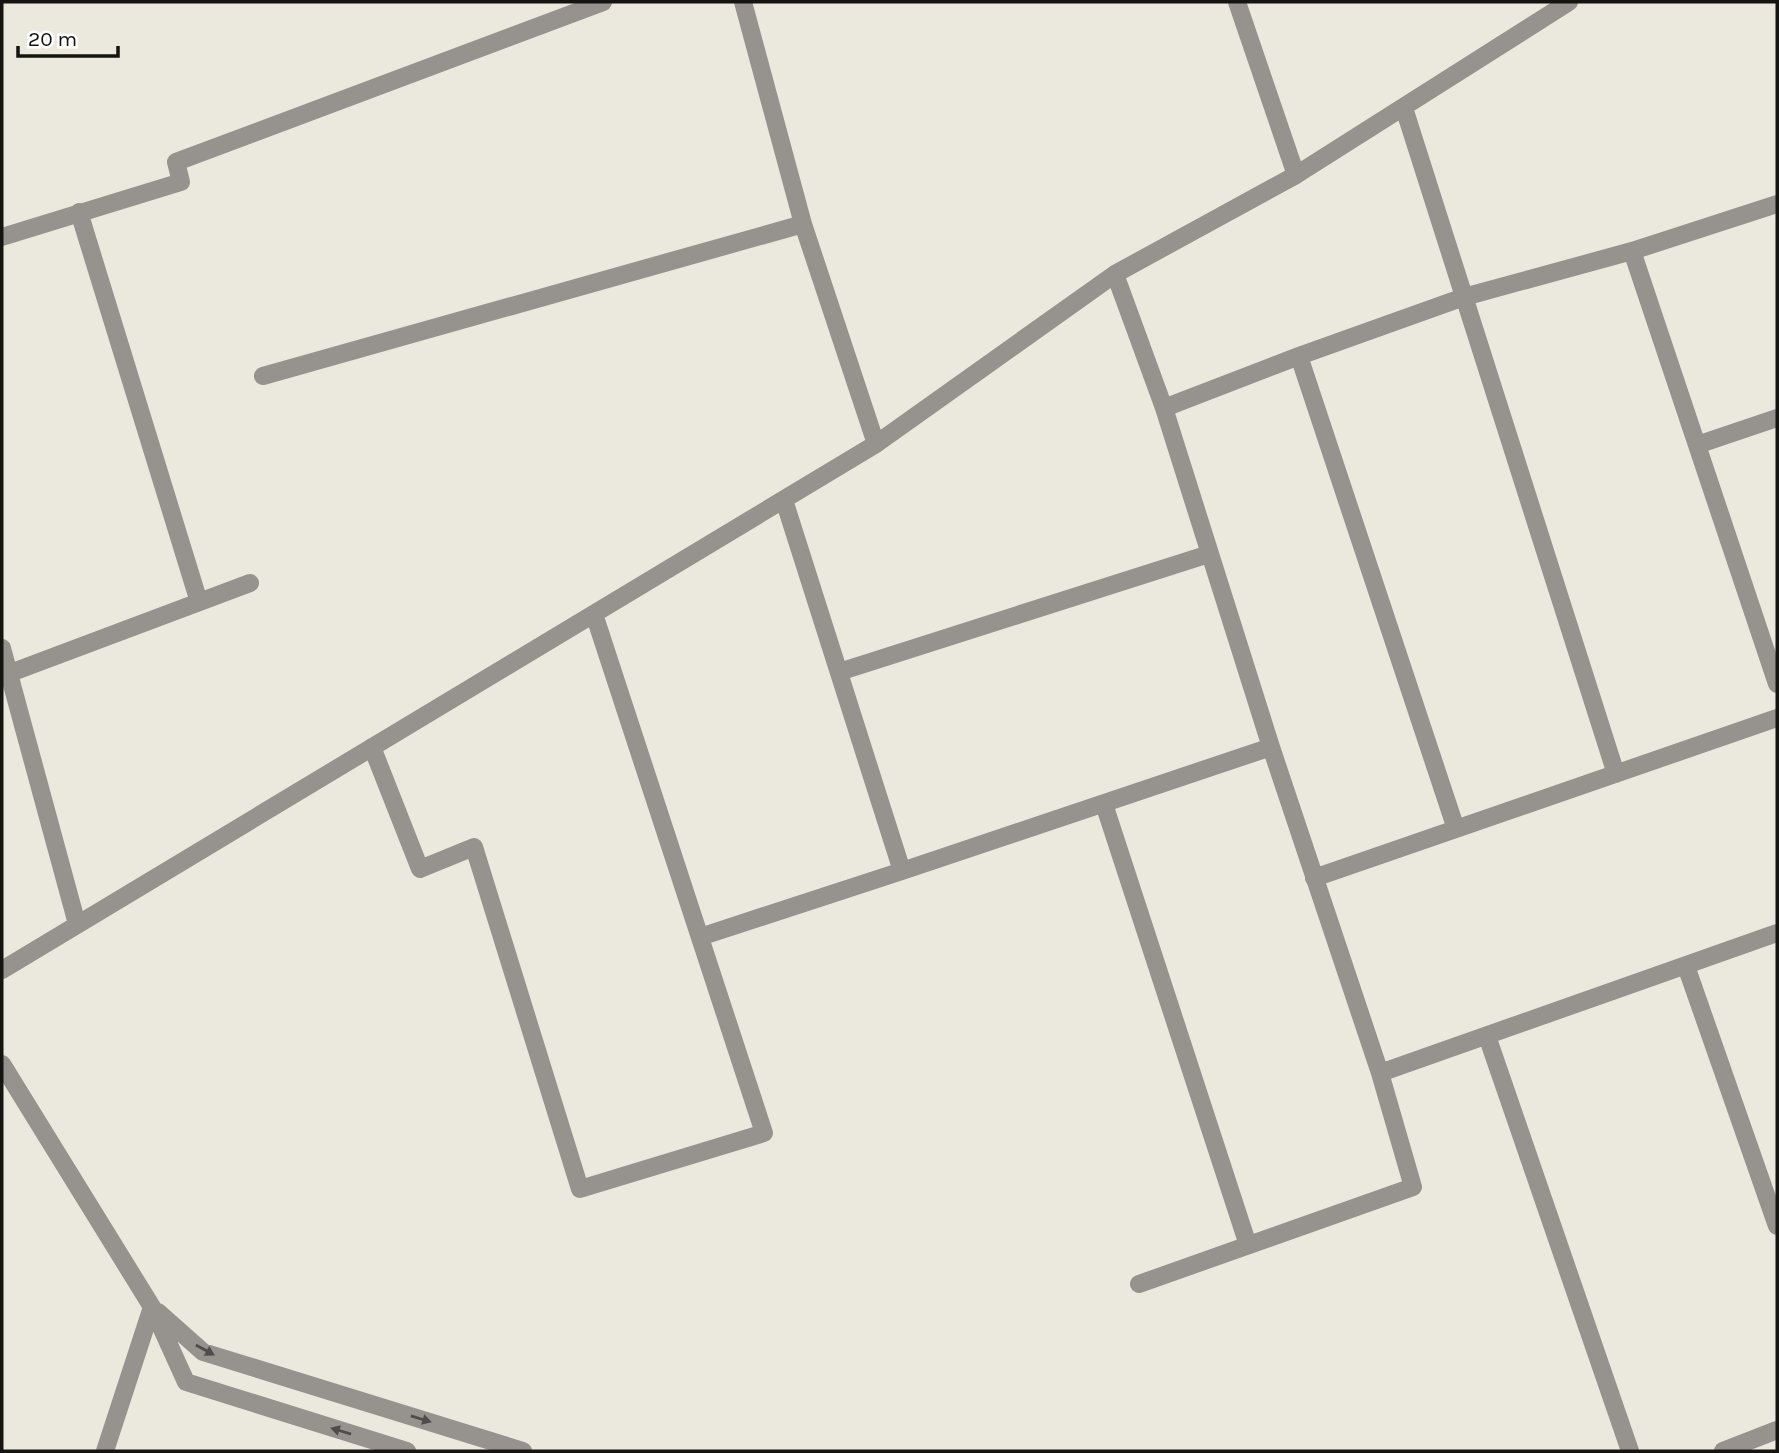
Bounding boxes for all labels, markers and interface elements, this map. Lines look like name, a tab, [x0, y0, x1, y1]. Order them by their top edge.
scale bar	[18, 14, 117, 58]
text: 20 m	[28, 27, 77, 51]
one-way arrow	[195, 1344, 214, 1356]
one-way arrow	[411, 1415, 432, 1425]
one-way arrow	[331, 1425, 352, 1436]

